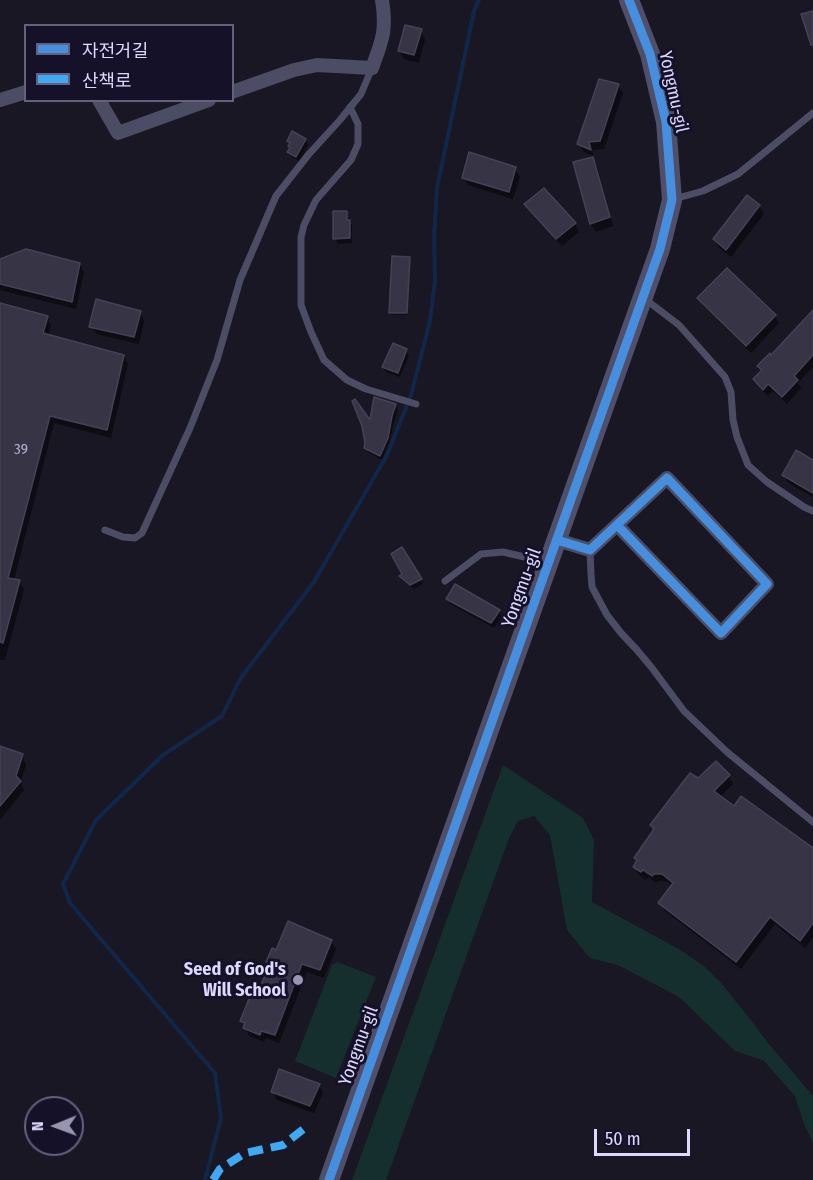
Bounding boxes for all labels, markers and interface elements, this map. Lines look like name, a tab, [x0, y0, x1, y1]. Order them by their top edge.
legend	[24, 24, 234, 102]
text: 자전거길	[82, 40, 148, 62]
street label: Yongmu-gil	[654, 49, 692, 135]
text: 산책로	[82, 70, 132, 92]
house number: 39	[14, 441, 28, 459]
street label: Yongmu-gil	[498, 545, 546, 631]
place label: Seed of God's Will School	[184, 959, 286, 1002]
marker: Seed of God's Will School	[291, 973, 305, 987]
street label: Yongmu-gil	[335, 1003, 383, 1089]
north arrow	[24, 1096, 84, 1156]
scale bar	[597, 1117, 693, 1155]
text: N	[28, 1121, 47, 1131]
text: 50 m	[605, 1128, 641, 1150]

